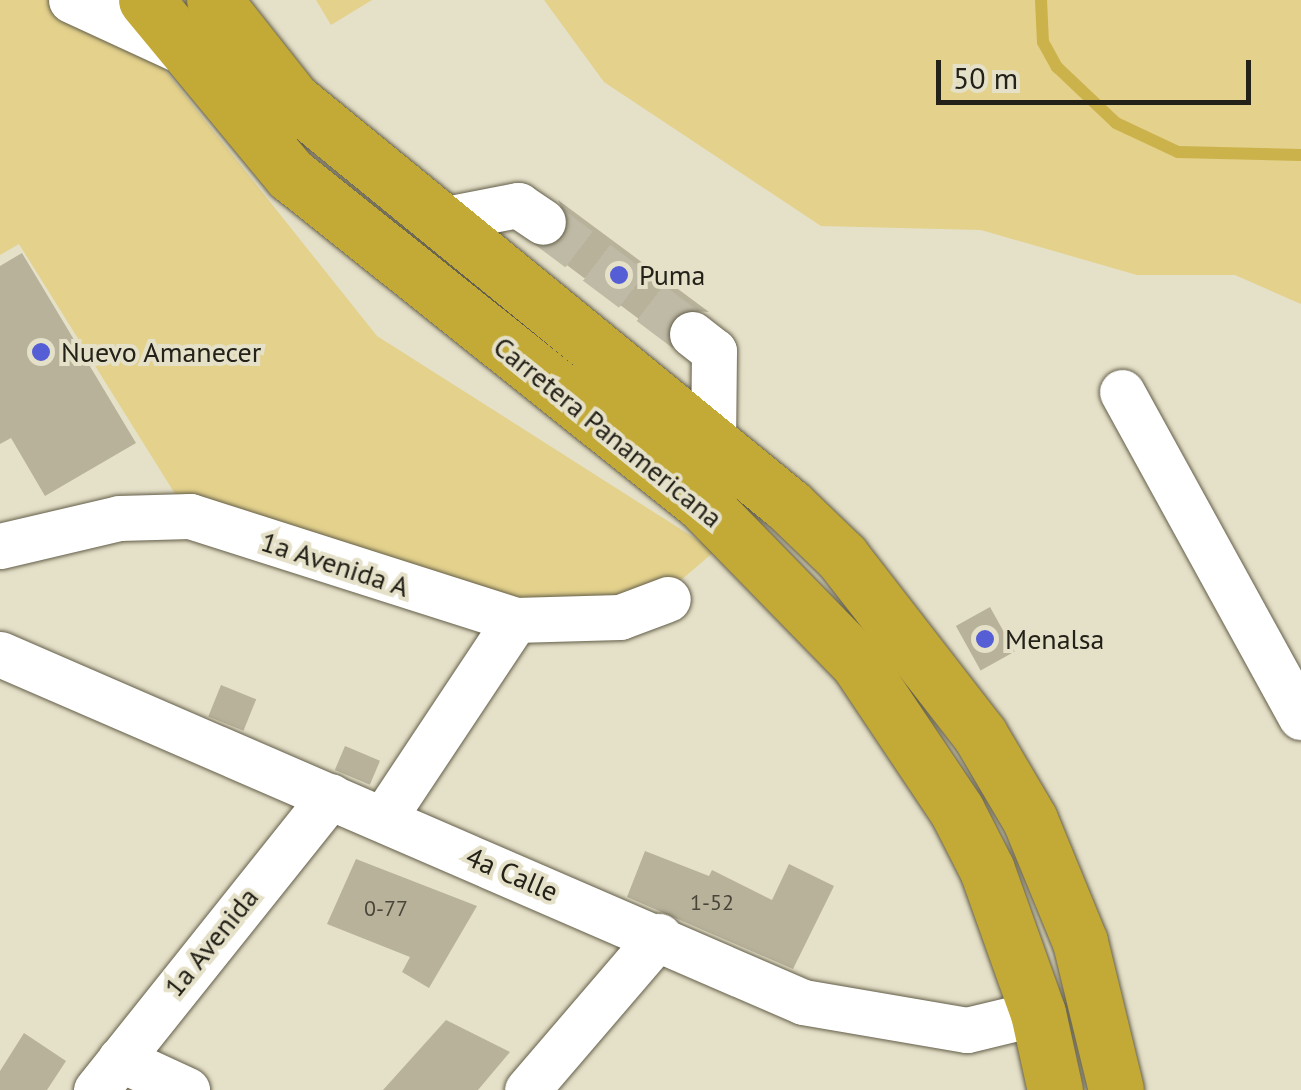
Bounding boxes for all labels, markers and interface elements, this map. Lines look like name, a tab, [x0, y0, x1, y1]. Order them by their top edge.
scale bar	[941, 40, 1256, 102]
text: 50 m	[953, 58, 1018, 97]
place label: Puma	[639, 258, 705, 292]
marker: Puma	[608, 264, 630, 286]
street label: Carretera Panamericana	[487, 329, 729, 535]
place label: Nuevo Amanecer	[61, 335, 262, 369]
marker: Nuevo Amanecer	[30, 341, 52, 363]
street label: 1a Avenida A	[256, 524, 414, 604]
place label: Menalsa	[1005, 622, 1104, 656]
marker: Menalsa	[974, 628, 996, 650]
street label: 4a Calle	[461, 840, 563, 908]
street label: 1a Avenida	[157, 880, 265, 1004]
house number: 1-52	[690, 890, 734, 916]
house number: 0-77	[364, 896, 408, 922]

